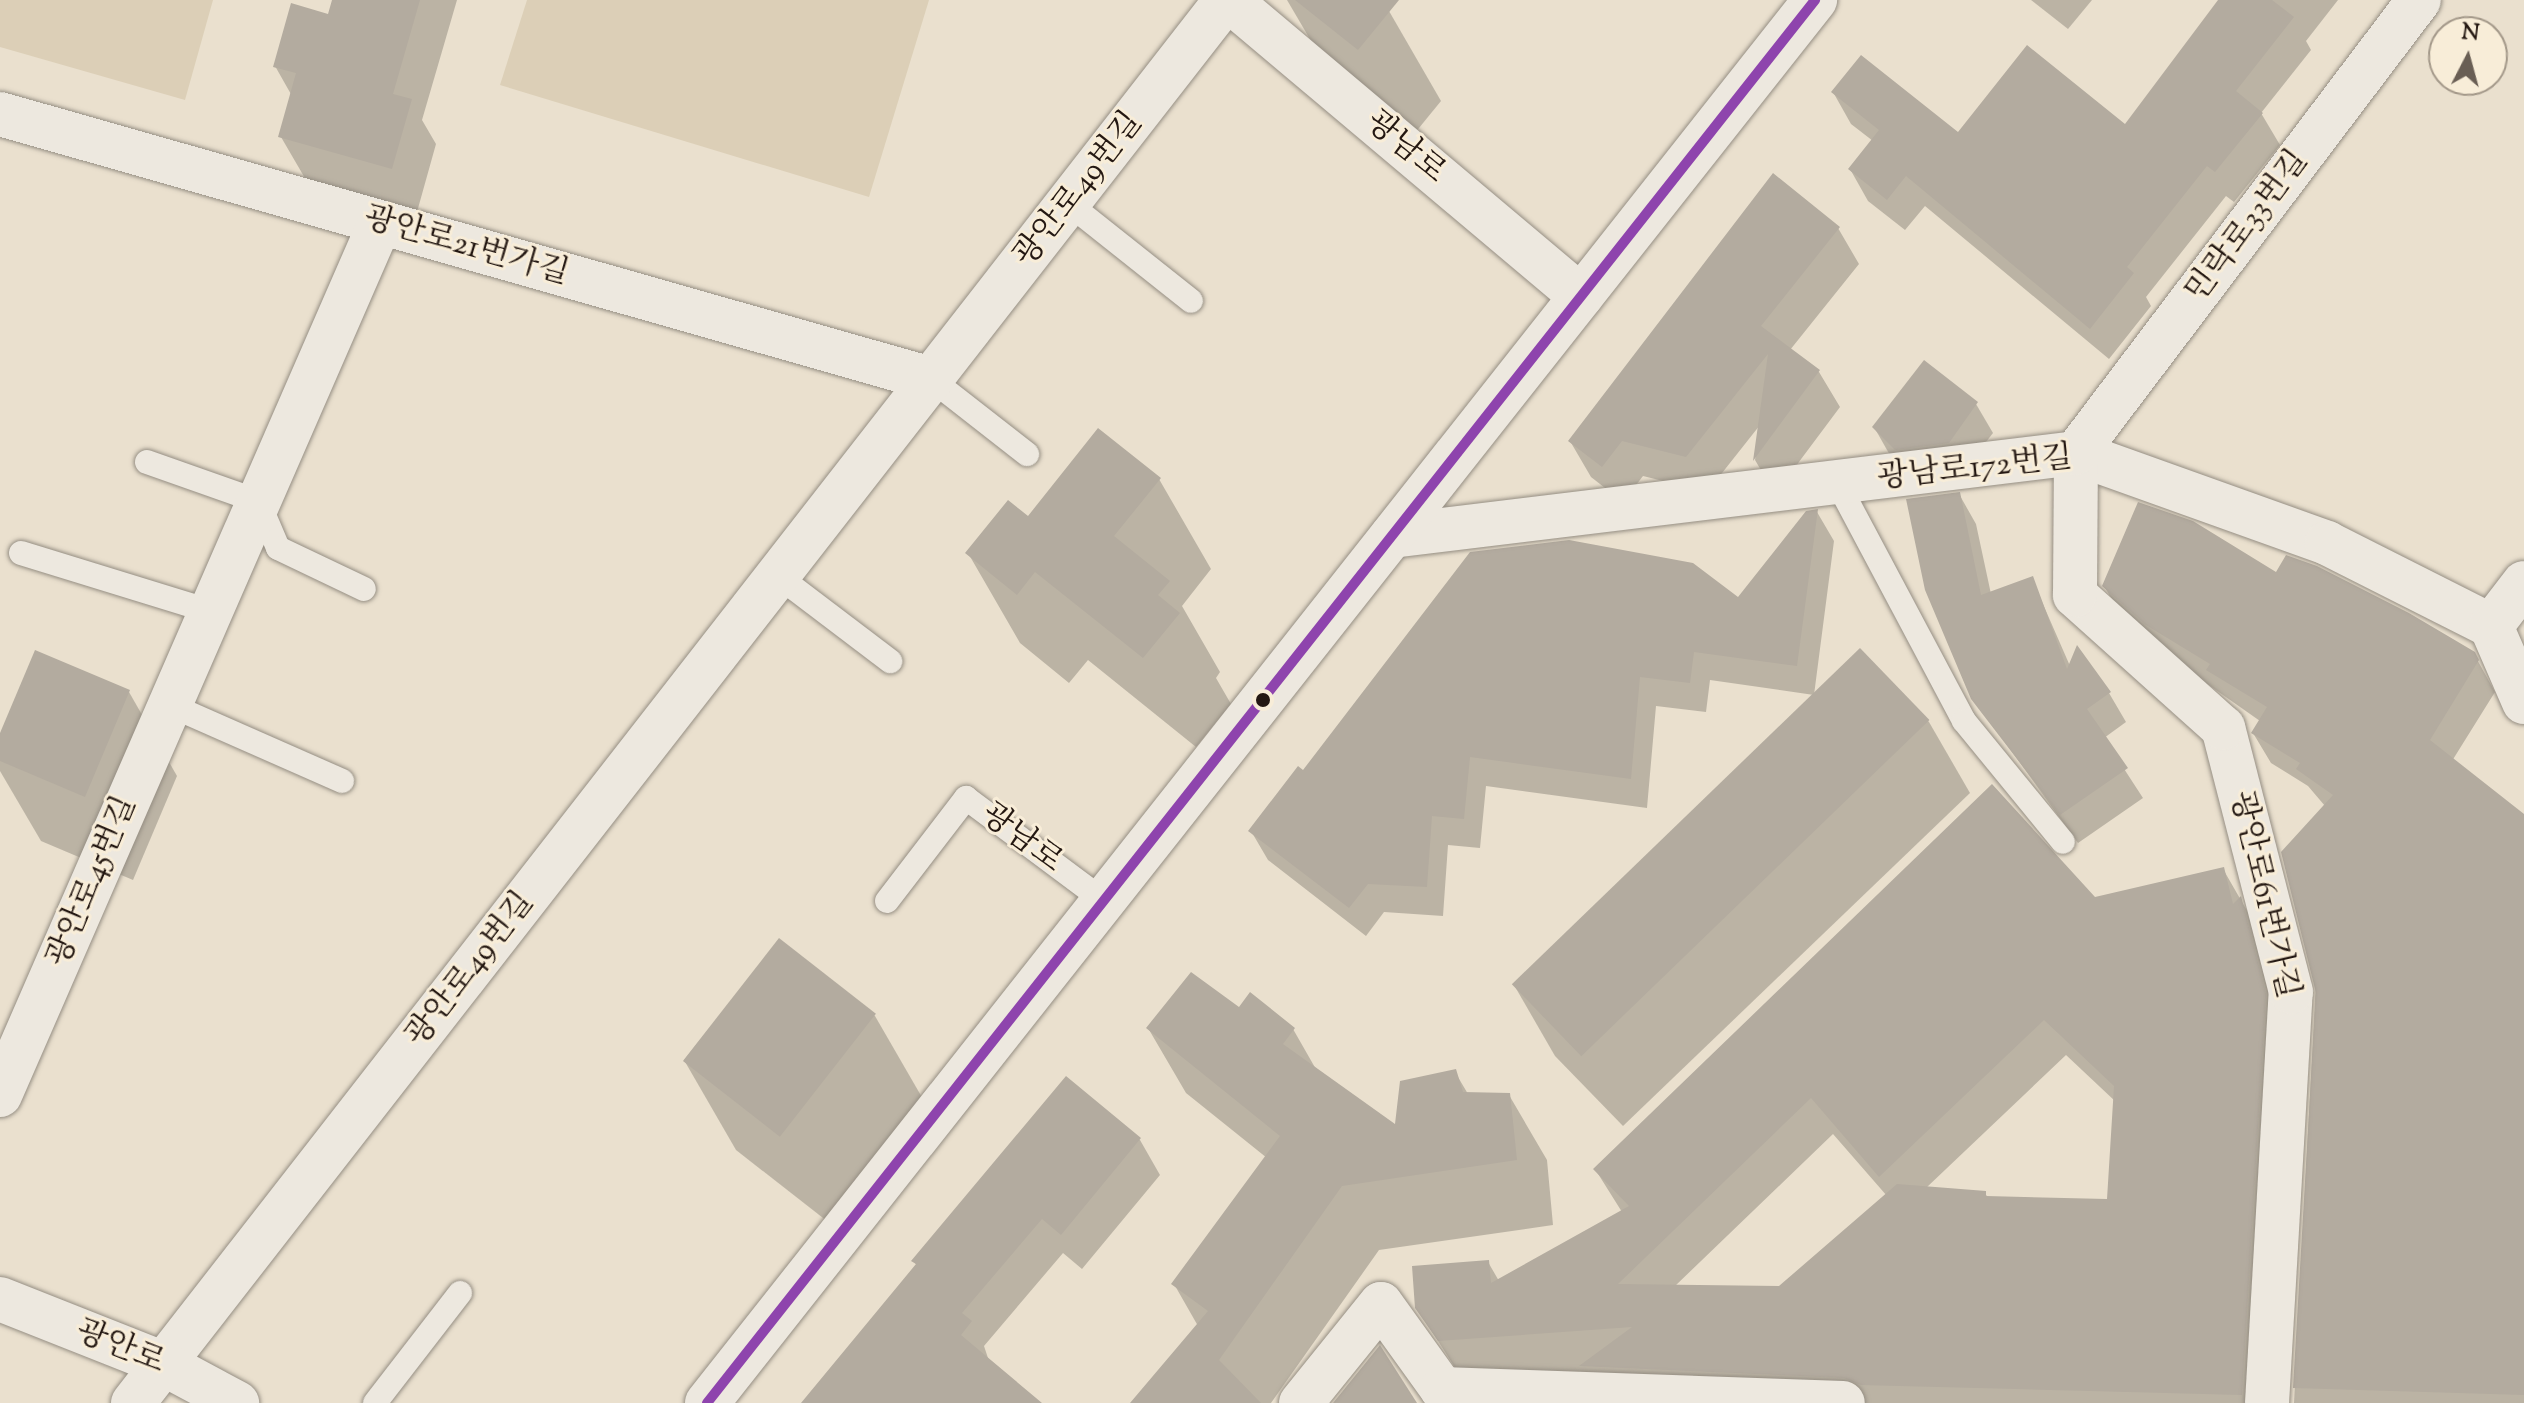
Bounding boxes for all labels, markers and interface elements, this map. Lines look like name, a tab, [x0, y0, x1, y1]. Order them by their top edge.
north arrow	[2428, 16, 2508, 96]
text: N	[2460, 17, 2481, 51]
street label: 광남로	[1357, 103, 1453, 193]
street label: 광안로49번길	[1007, 105, 1151, 275]
street label: 민락로33번길	[2178, 143, 2318, 311]
street label: 광안로21번가길	[359, 199, 573, 295]
street label: 광남로172번길	[1875, 440, 2075, 498]
unlabelled marker	[1255, 692, 1271, 708]
street label: 광안로61번가길	[2220, 787, 2306, 1003]
street label: 광안로45번길	[40, 791, 146, 973]
street label: 광남로	[972, 796, 1070, 882]
street label: 광안로49번길	[399, 885, 543, 1055]
street label: 광안로	[70, 1313, 170, 1383]

